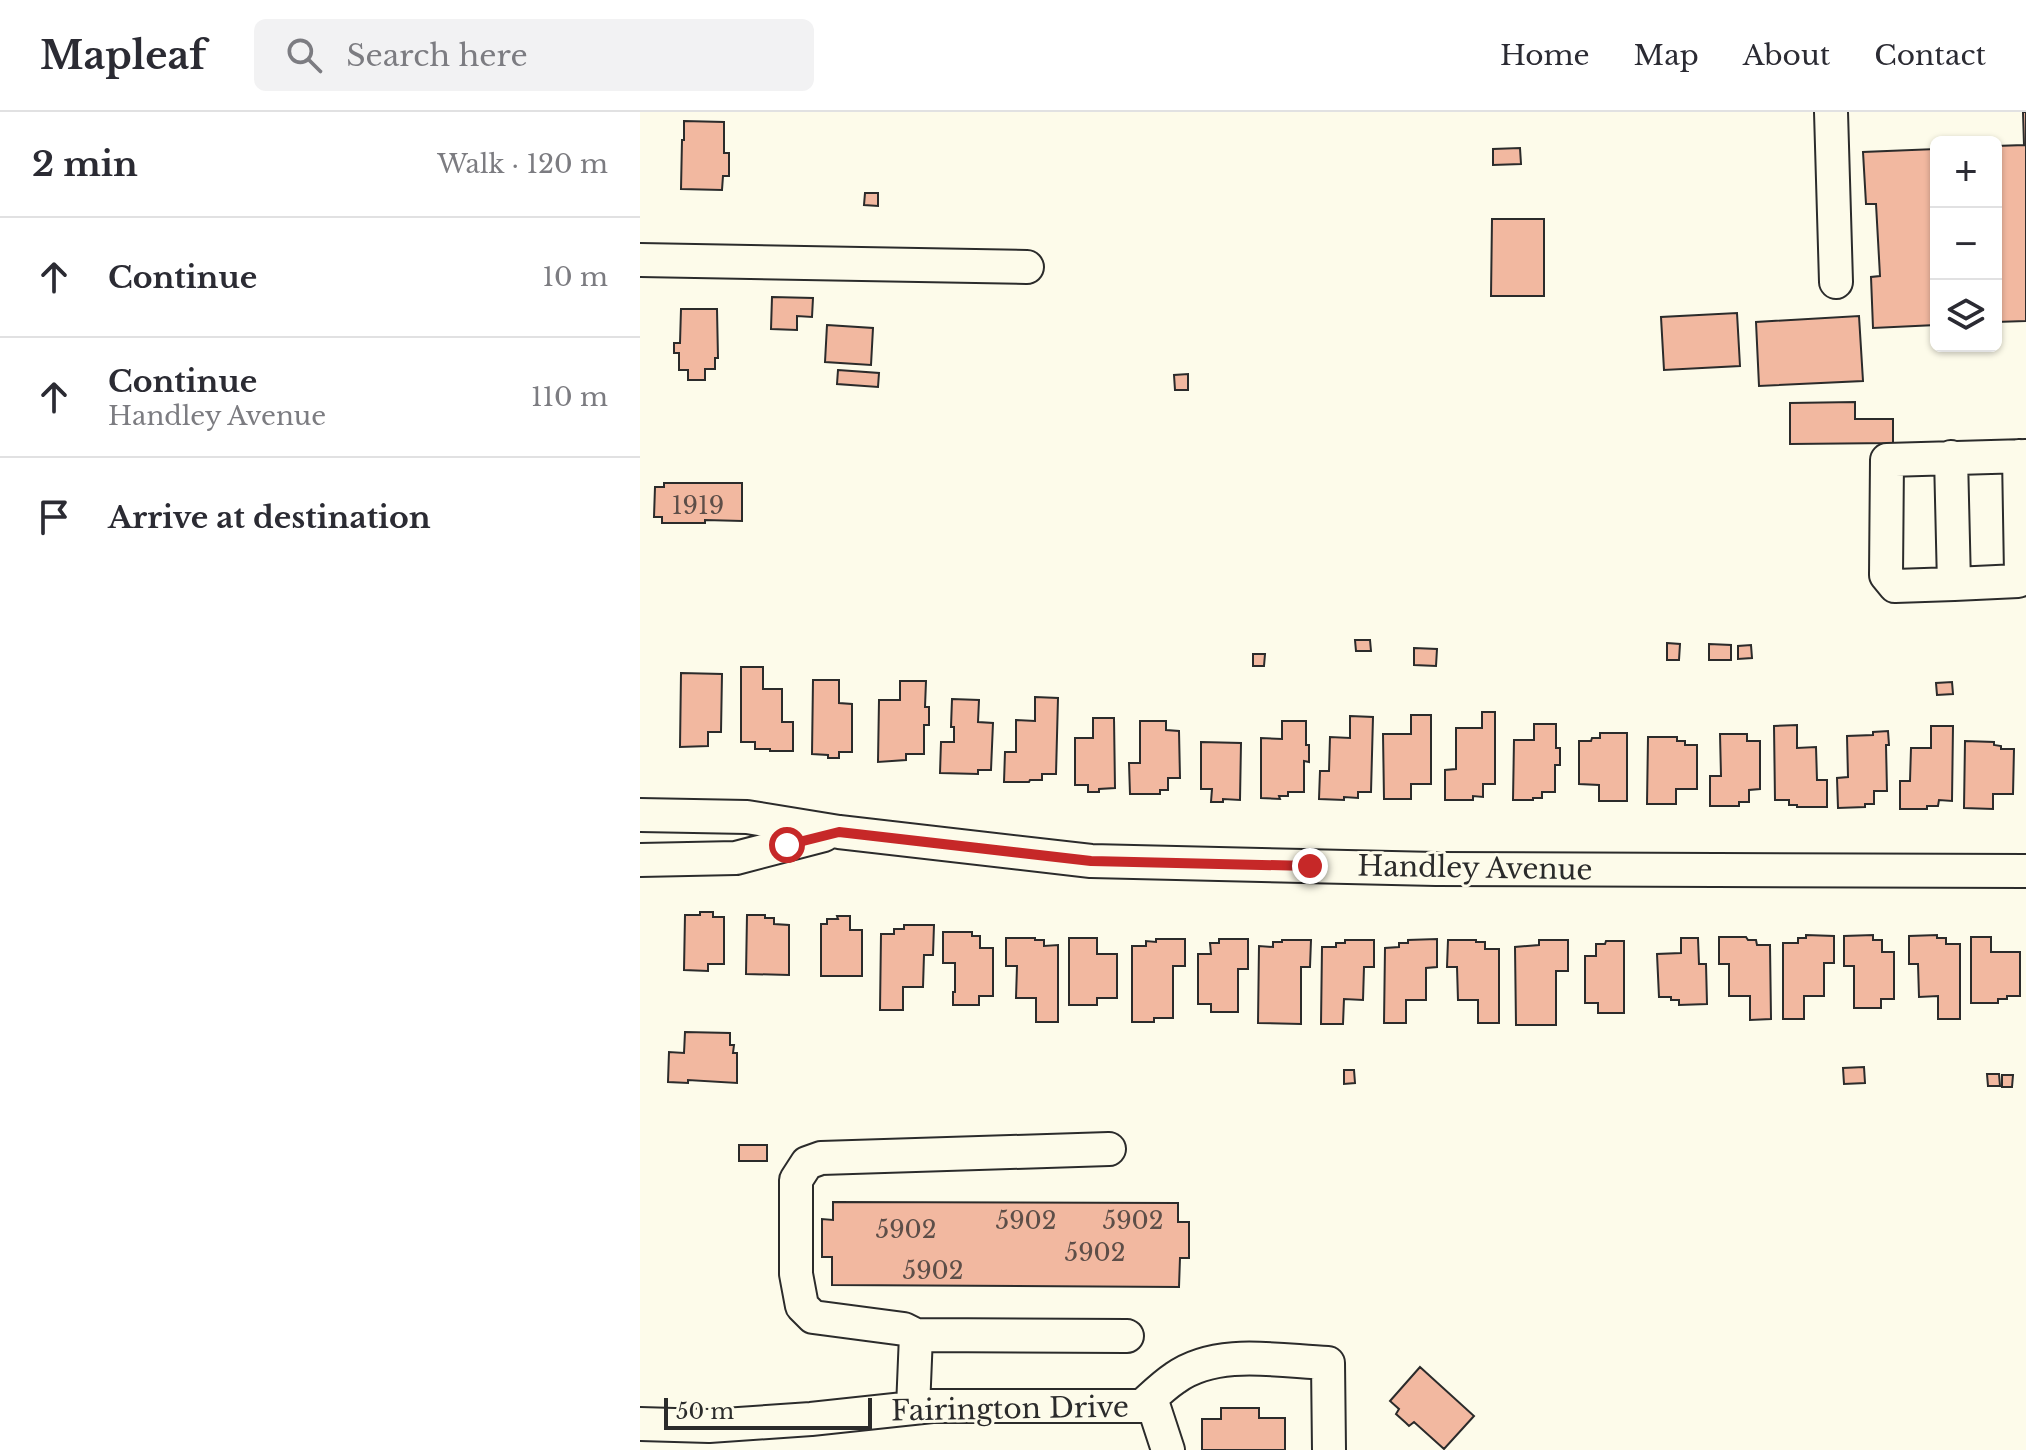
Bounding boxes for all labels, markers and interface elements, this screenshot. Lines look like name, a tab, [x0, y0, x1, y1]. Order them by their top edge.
search box	[254, 19, 814, 91]
text: Mapleaf	[40, 32, 206, 79]
icon: search	[282, 33, 326, 77]
text: Search here	[346, 37, 528, 74]
text: Home	[1500, 38, 1590, 73]
text: Map	[1634, 38, 1699, 73]
text: About	[1743, 38, 1830, 73]
text: Contact	[1874, 38, 1986, 73]
map controls	[1930, 136, 2002, 352]
button: +	[1930, 136, 2002, 208]
text: 2 min	[32, 143, 138, 185]
text: Walk · 120 m	[437, 148, 608, 180]
button: −	[1930, 208, 2002, 280]
icon: ahead	[32, 255, 76, 299]
text: Continue	[108, 259, 257, 296]
text: 10 m	[542, 261, 608, 293]
button: layers	[1930, 280, 2002, 352]
text: Continue	[108, 363, 257, 400]
icon: ahead	[32, 375, 76, 419]
text: 110 m	[531, 381, 608, 413]
text: Handley Avenue	[108, 400, 326, 432]
house number: 1919	[672, 491, 724, 520]
icon: arrive	[32, 495, 76, 539]
text: Arrive at destination	[108, 499, 431, 536]
route start	[769, 827, 805, 863]
route end	[1292, 848, 1328, 884]
street label: Handley Avenue	[1357, 848, 1593, 888]
house number: 5902	[996, 1206, 1056, 1235]
house number: 5902	[1103, 1206, 1163, 1235]
house number: 5902	[876, 1215, 936, 1244]
house number: 5902	[1065, 1238, 1125, 1267]
house number: 5902	[903, 1256, 963, 1285]
street label: Fairington Drive	[891, 1389, 1129, 1429]
scale bar	[664, 1394, 872, 1430]
text: 50 m	[676, 1398, 734, 1425]

